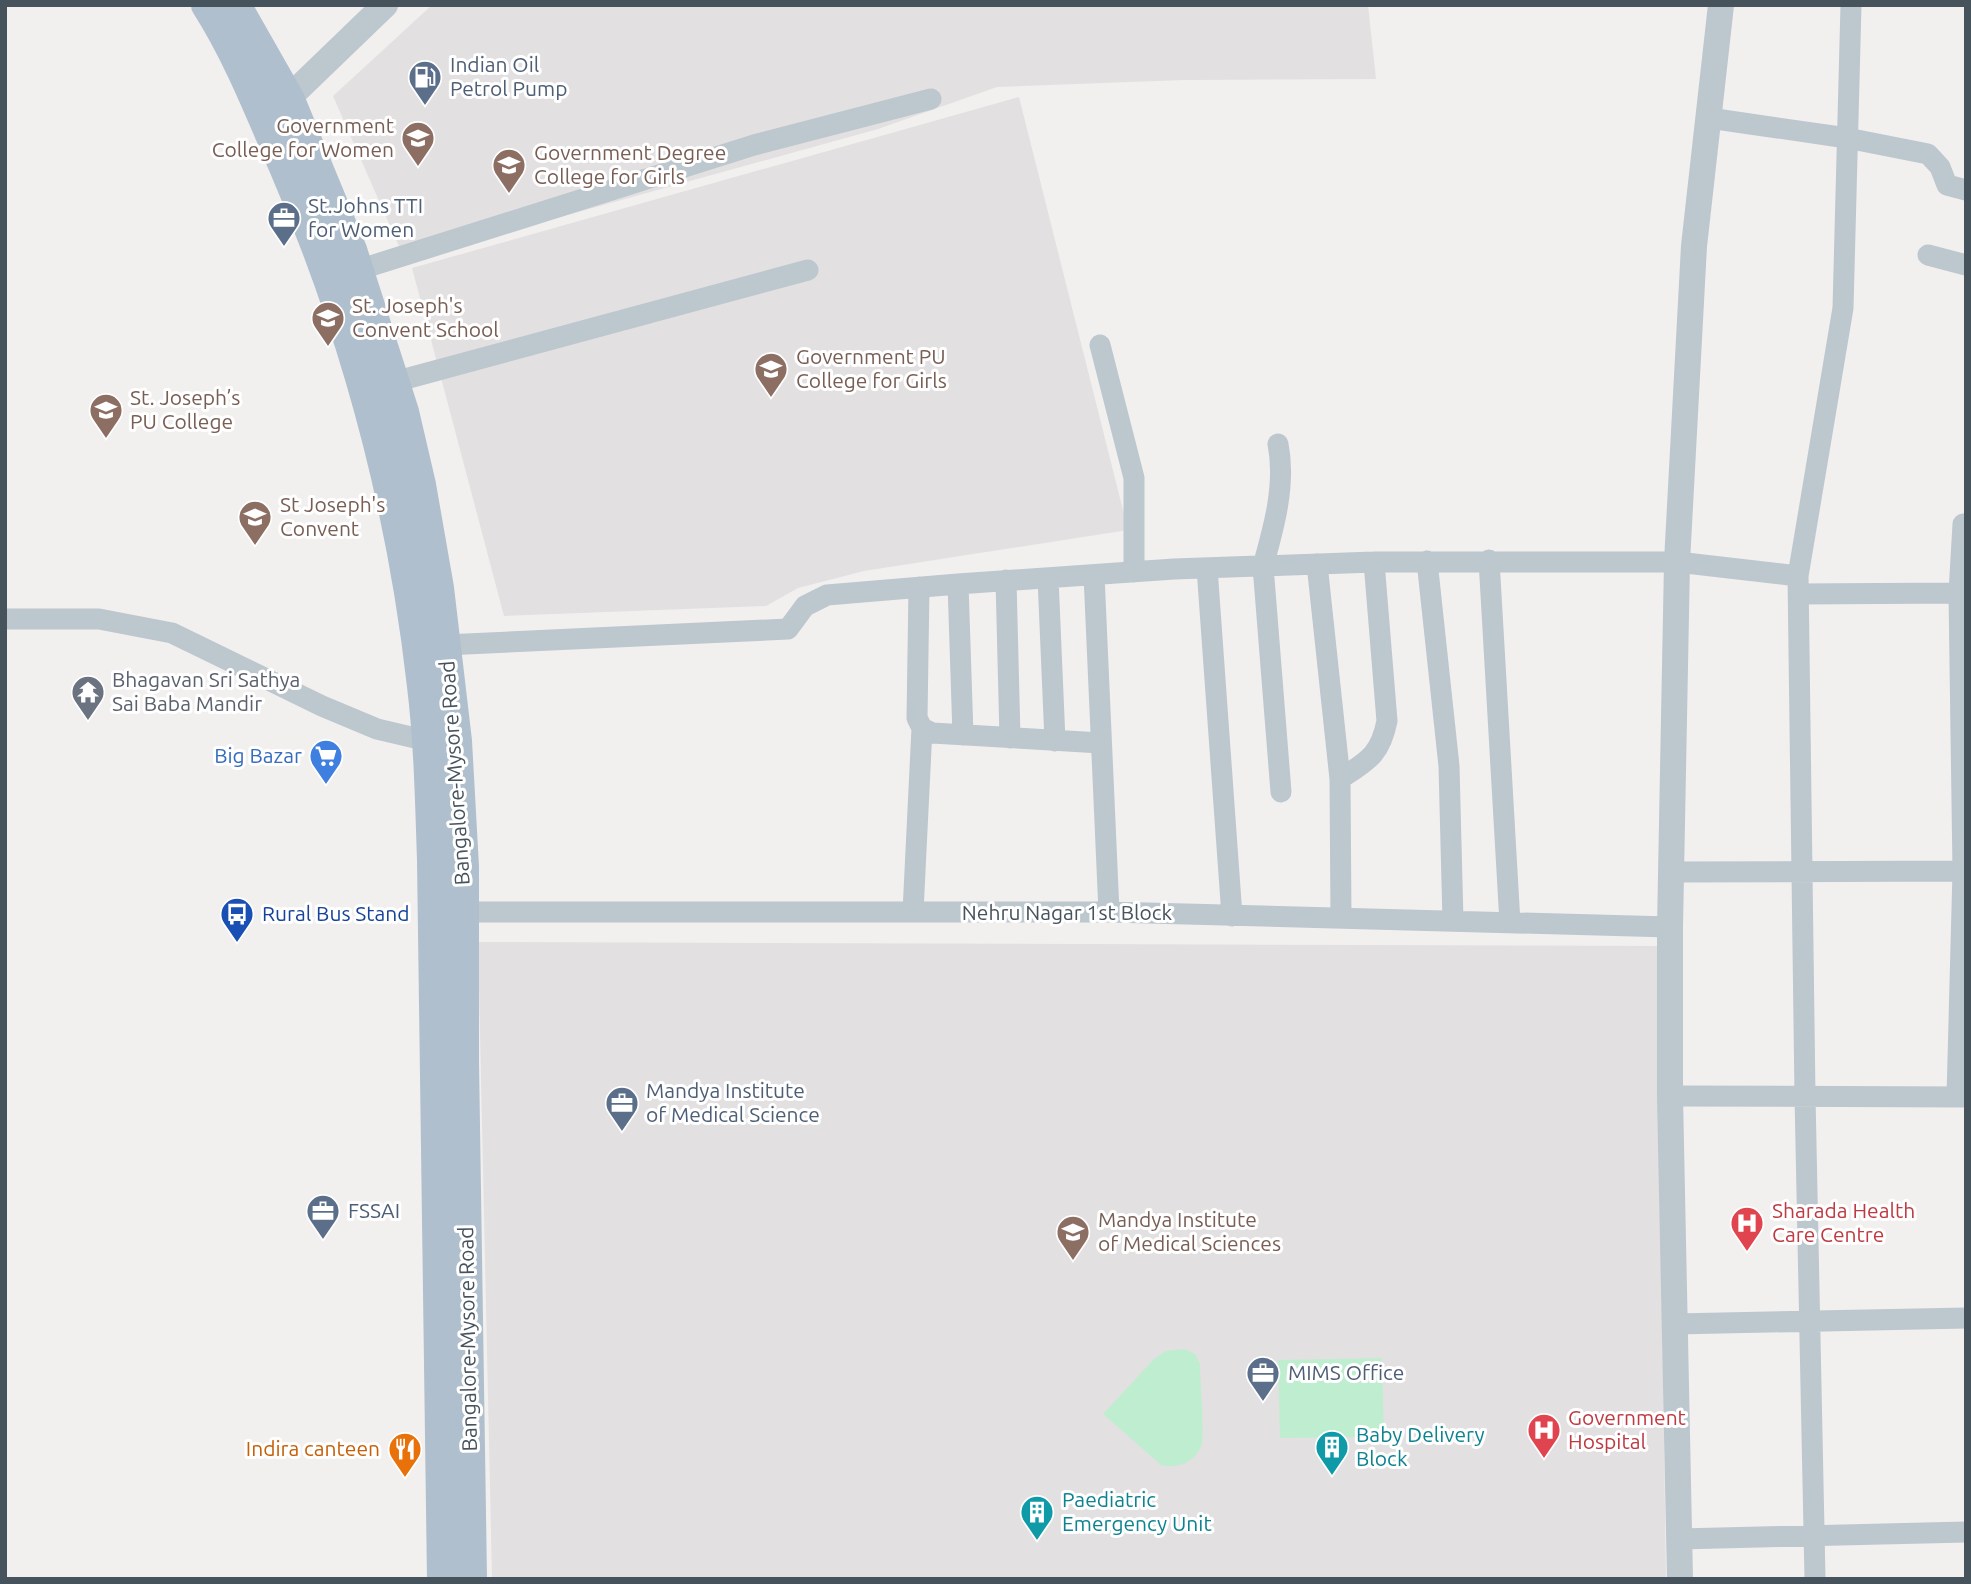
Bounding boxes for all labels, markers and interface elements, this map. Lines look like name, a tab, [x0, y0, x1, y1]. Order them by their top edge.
place label: Indian Oil Petrol Pump	[450, 52, 567, 100]
fuel station icon: Indian Oil Petrol Pump	[406, 58, 444, 107]
place label: Government College for Women	[212, 113, 394, 161]
school or university icon: Government College for Women	[399, 119, 437, 168]
place label: Government Degree College for Girls	[534, 140, 726, 188]
school or university icon: Government Degree College for Girls	[490, 146, 528, 195]
place label: St.Johns TTI for Women	[308, 193, 423, 241]
office icon: St.Johns TTI for Women	[265, 199, 303, 248]
place label: St. Joseph's Convent School	[352, 293, 499, 341]
school or university icon: St. Joseph's Convent School	[309, 299, 347, 348]
place label: Government PU College for Girls	[796, 344, 947, 392]
school or university icon: Government PU College for Girls	[752, 350, 790, 399]
place label: St. Joseph’s PU College	[130, 385, 240, 433]
school or university icon: St. Joseph’s PU College	[87, 391, 125, 440]
place label: St Joseph's Convent	[280, 492, 385, 540]
school or university icon: St Joseph's Convent	[236, 498, 274, 547]
street label: Bangalore-Mysore Road	[434, 660, 474, 886]
place label: Bhagavan Sri Sathya Sai Baba Mandir	[112, 667, 300, 715]
temple icon: Bhagavan Sri Sathya Sai Baba Mandir	[69, 673, 107, 722]
supermarket icon: Big Bazar	[307, 737, 345, 786]
place label: Big Bazar	[214, 743, 302, 767]
bus stop icon: Rural Bus Stand	[218, 895, 256, 944]
street label: Nehru Nagar 1st Block	[962, 900, 1173, 924]
place label: Rural Bus Stand	[262, 901, 410, 925]
place label: Mandya Institute of Medical Science	[646, 1078, 820, 1126]
office icon: Mandya Institute of Medical Science	[603, 1084, 641, 1133]
office icon: FSSAI	[304, 1192, 342, 1241]
place label: FSSAI	[348, 1198, 400, 1222]
place label: Sharada Health Care Centre	[1772, 1198, 1915, 1246]
hospital icon: Sharada Health Care Centre	[1728, 1204, 1766, 1253]
place label: Mandya Institute of Medical Sciences	[1098, 1207, 1281, 1255]
school or university icon: Mandya Institute of Medical Sciences	[1054, 1213, 1092, 1262]
street label: Bangalore-Mysore Road	[453, 1226, 481, 1452]
office icon: MIMS Office	[1244, 1354, 1282, 1403]
place label: MIMS Office	[1288, 1360, 1404, 1384]
place label: Government Hospital	[1568, 1405, 1686, 1453]
hospital icon: Government Hospital	[1525, 1411, 1563, 1460]
place label: Baby Delivery Block	[1356, 1422, 1485, 1470]
building icon: Baby Delivery Block	[1313, 1428, 1351, 1477]
restaurant icon: Indira canteen	[386, 1430, 424, 1479]
place label: Indira canteen	[246, 1436, 380, 1460]
place label: Paediatric Emergency Unit	[1062, 1487, 1212, 1535]
building icon: Paediatric Emergency Unit	[1018, 1493, 1056, 1542]

